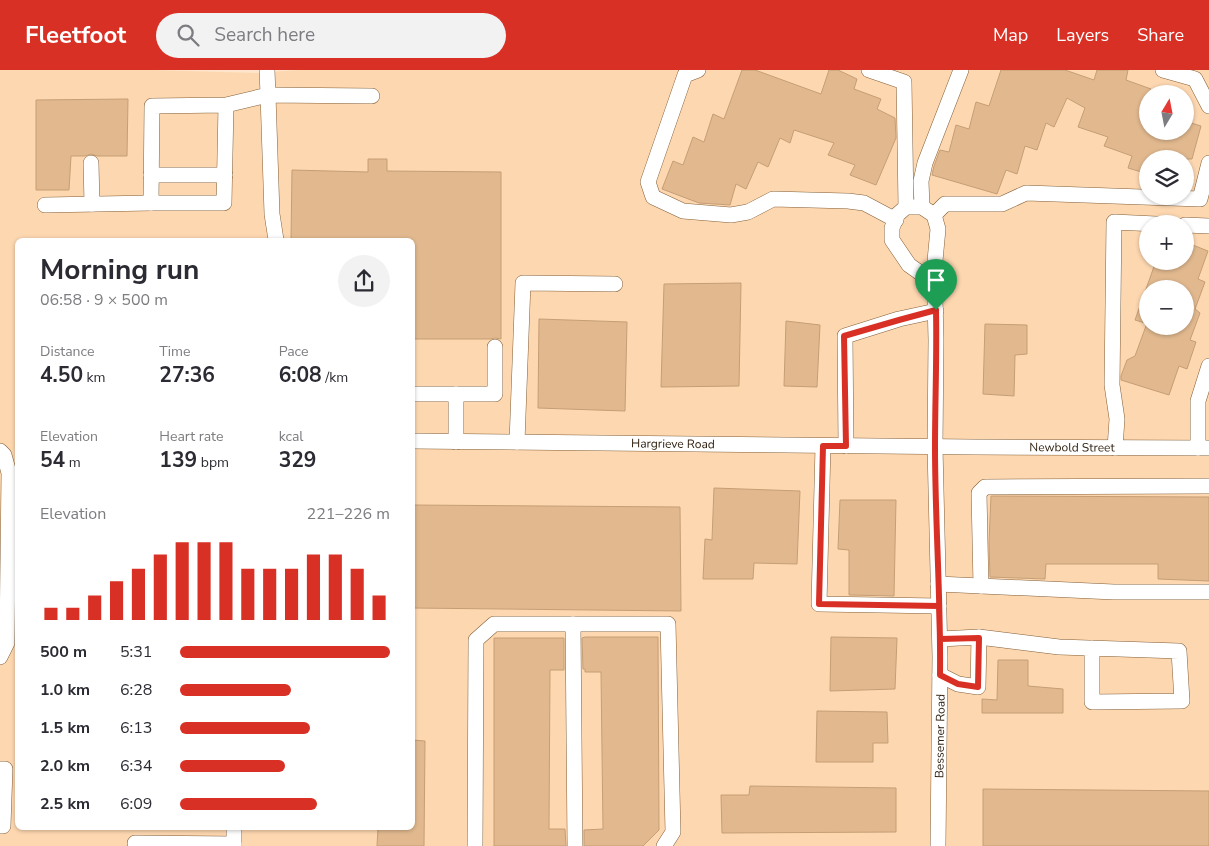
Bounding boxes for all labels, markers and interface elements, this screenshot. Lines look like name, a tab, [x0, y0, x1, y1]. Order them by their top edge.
search box	[156, 13, 506, 58]
text: Fleetfoot	[25, 19, 126, 51]
icon: search	[174, 21, 202, 49]
text: Search here	[214, 22, 315, 48]
text: Map	[993, 23, 1028, 47]
text: Layers	[1056, 23, 1109, 47]
text: Share	[1137, 23, 1184, 47]
north arrow	[1139, 85, 1194, 140]
map controls	[1139, 85, 1194, 335]
button: layers	[1139, 150, 1194, 205]
button: +	[1139, 215, 1194, 270]
text: Morning run	[40, 251, 199, 289]
button: share	[338, 255, 390, 307]
pin	[915, 259, 957, 310]
icon: arrive	[922, 266, 950, 294]
button: −	[1139, 280, 1194, 335]
text: 06:58 · 9 × 500 m	[40, 289, 168, 311]
text: Distance	[40, 342, 94, 361]
text: Time	[159, 342, 190, 361]
text: Pace	[279, 342, 308, 361]
text: 4.50	[40, 361, 83, 389]
text: 27:36	[159, 361, 215, 389]
text: 6:08	[279, 361, 322, 389]
text: km	[83, 368, 106, 387]
text: /km	[322, 368, 348, 387]
text: Elevation	[40, 427, 98, 446]
text: Heart rate	[159, 427, 223, 446]
text: kcal	[279, 427, 303, 446]
street label: Hargrieve Road	[631, 435, 715, 452]
street label: Newbold Street	[1029, 439, 1115, 456]
text: 54	[40, 446, 65, 474]
text: 139	[159, 446, 197, 474]
text: 329	[279, 446, 316, 474]
text: m	[65, 453, 81, 472]
text: bpm	[197, 453, 229, 472]
text: Elevation	[40, 503, 106, 525]
text: 221–226 m	[307, 503, 390, 525]
text: 500 m	[40, 641, 87, 663]
text: 5:31	[120, 641, 152, 663]
text: 1.0 km	[40, 679, 90, 701]
text: 6:28	[120, 679, 152, 701]
street label: Bessemer Road	[931, 694, 949, 778]
text: 1.5 km	[40, 717, 90, 739]
text: 6:13	[120, 717, 152, 739]
text: 2.0 km	[40, 755, 90, 777]
text: 6:34	[120, 755, 152, 777]
text: 2.5 km	[40, 793, 90, 815]
text: 6:09	[120, 793, 152, 815]

